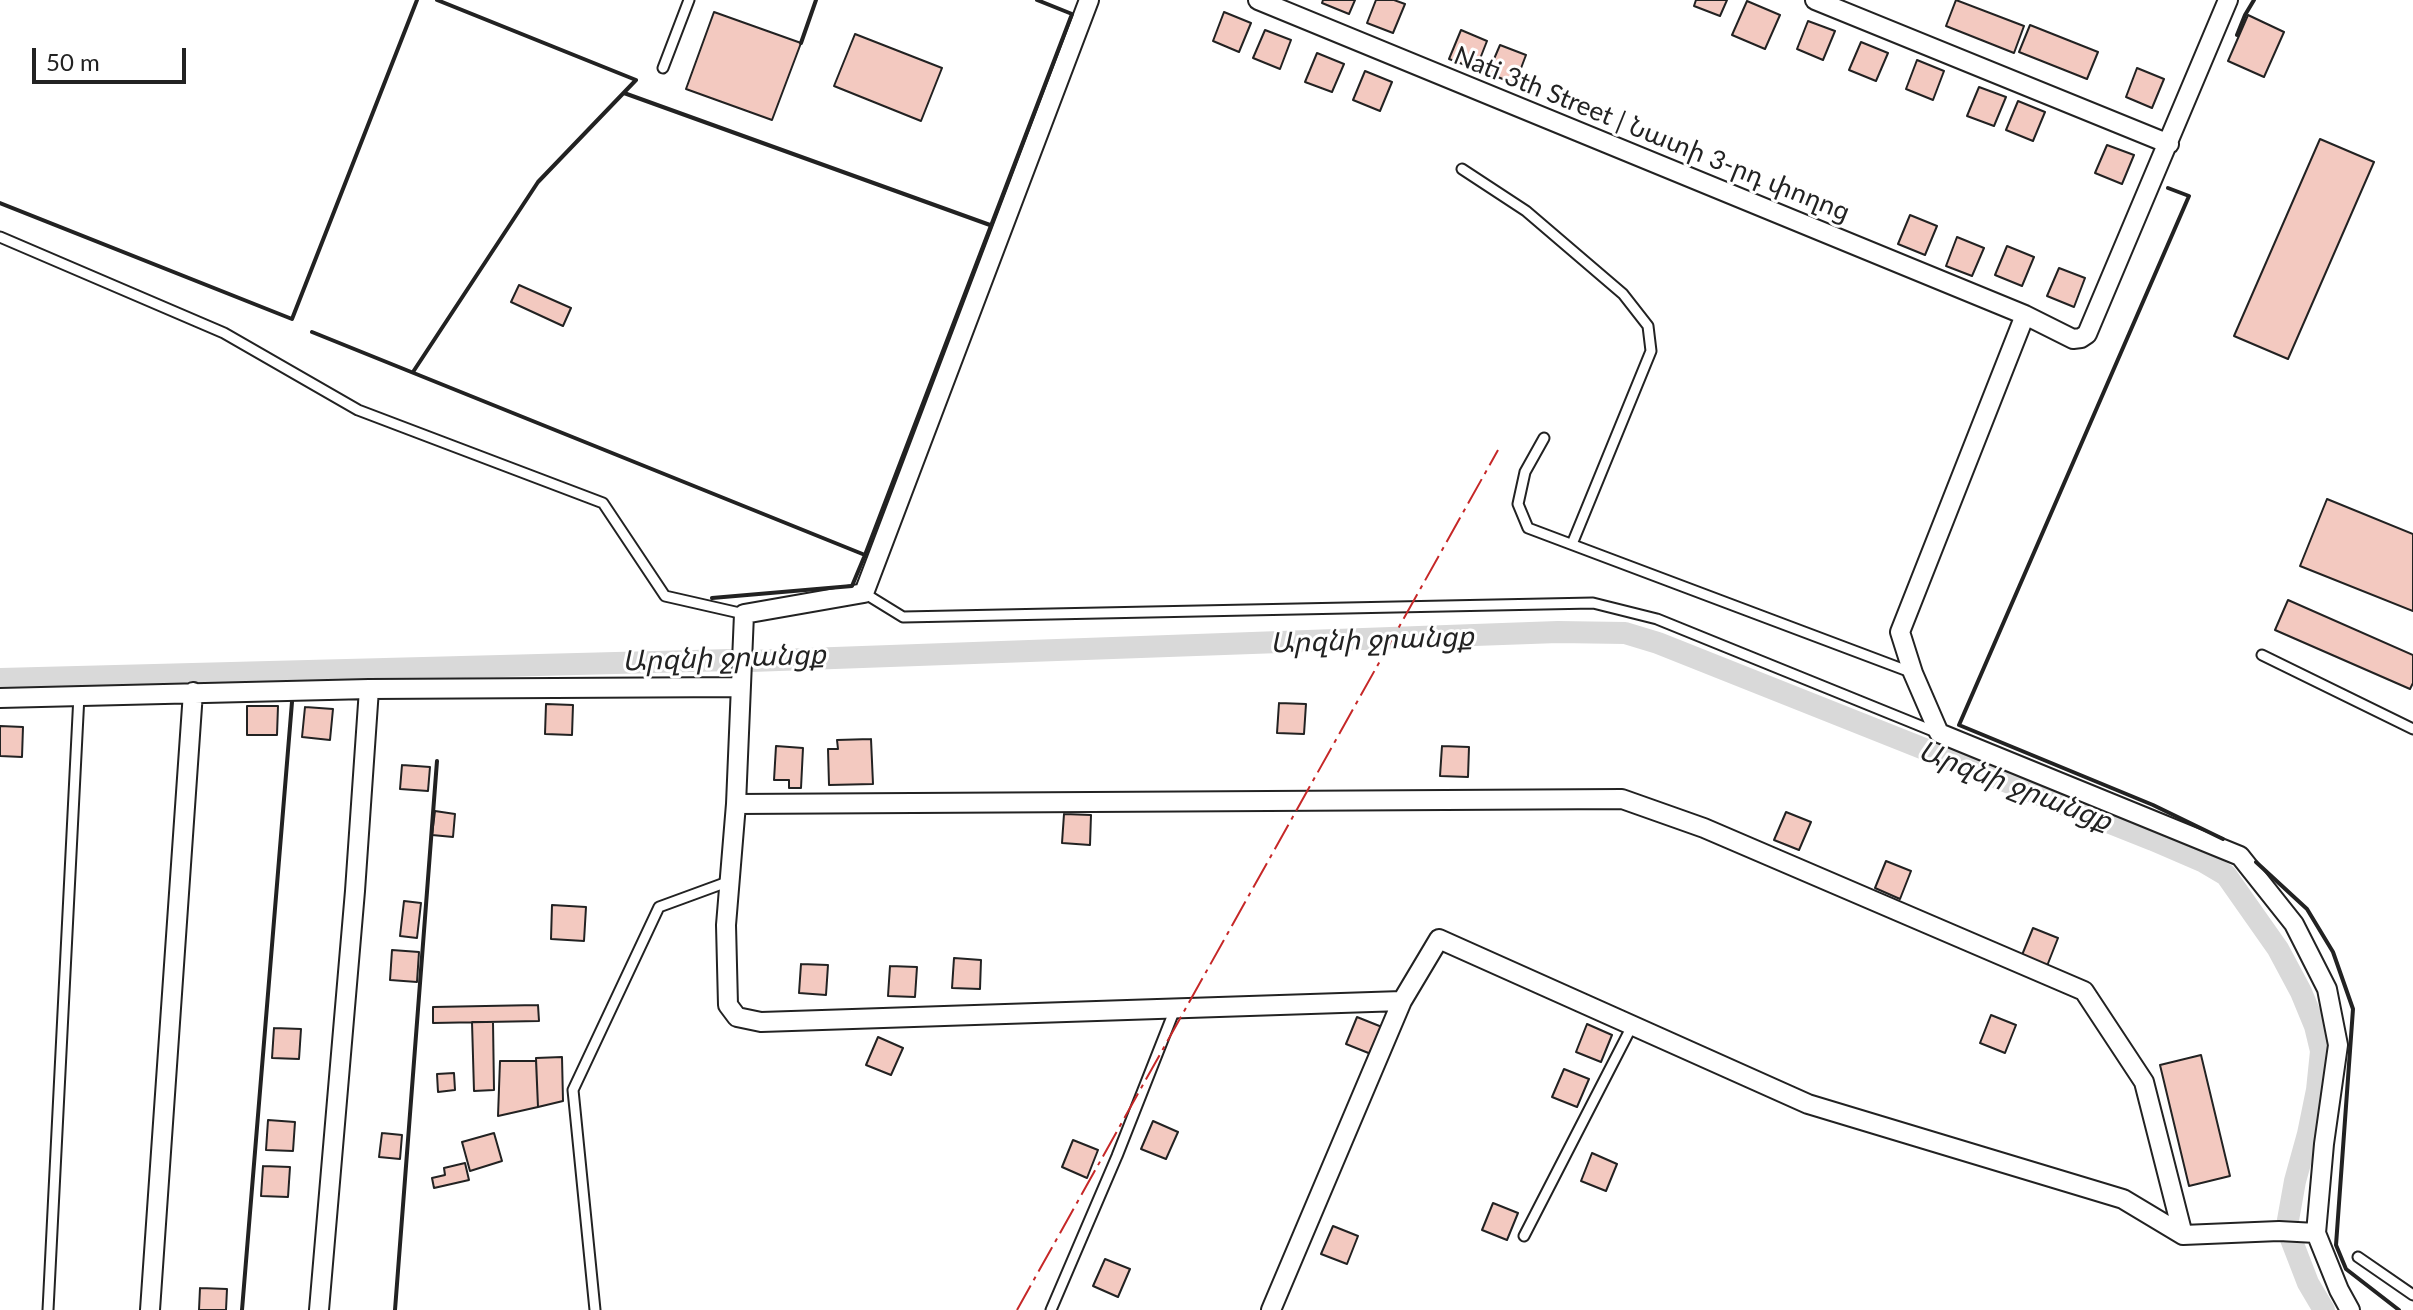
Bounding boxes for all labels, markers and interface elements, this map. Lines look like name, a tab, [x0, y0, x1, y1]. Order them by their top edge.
scale bar	[36, 32, 190, 82]
street label: Nati 3th Street | Նատի 3-րդ փողոց	[1449, 40, 1855, 228]
text: 50 m	[46, 47, 100, 76]
water label: Արզնի ջրանցք	[1269, 620, 1475, 660]
water label: Արզնի ջրանցք	[621, 638, 827, 678]
water label: Արզնի ջրանցք	[1914, 734, 2116, 838]

